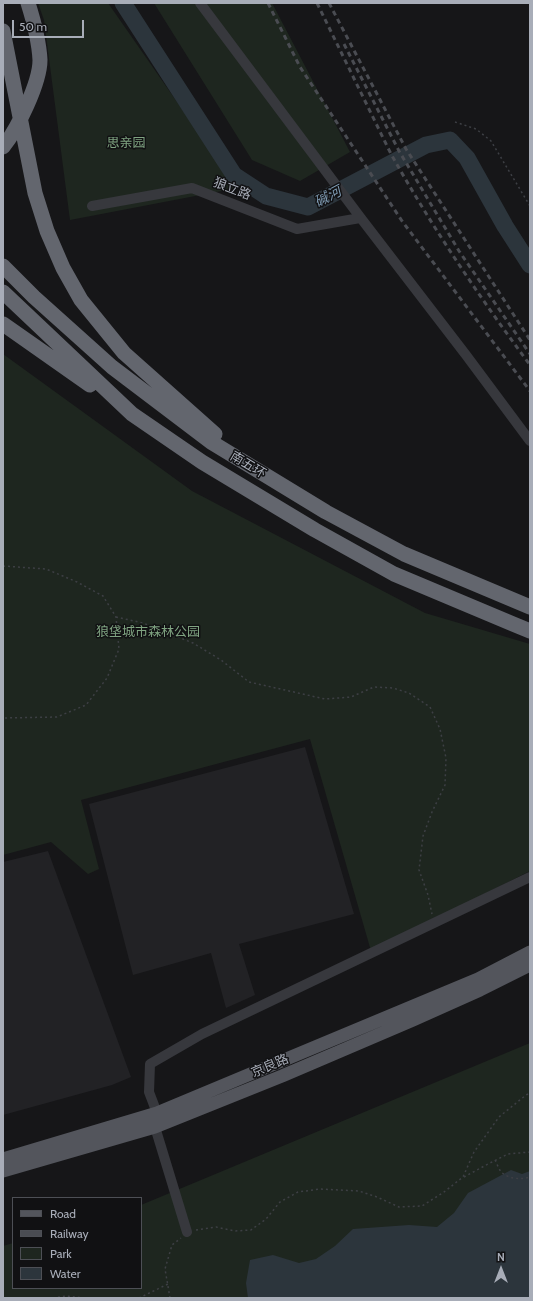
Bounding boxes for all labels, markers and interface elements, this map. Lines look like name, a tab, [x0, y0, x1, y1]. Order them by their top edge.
scale bar	[14, 12, 86, 38]
text: 50 m	[19, 19, 47, 34]
park label: 思亲园	[107, 135, 145, 151]
street label: 狼立路	[211, 175, 253, 203]
water label: 碱河	[312, 183, 344, 211]
street label: 南五环	[227, 448, 269, 482]
park label: 狼垡城市森林公园	[96, 624, 200, 640]
street label: 京良路	[249, 1051, 291, 1081]
legend	[12, 1197, 142, 1289]
text: Road	[50, 1206, 76, 1221]
text: Railway	[50, 1226, 88, 1241]
text: Park	[50, 1246, 72, 1261]
north arrow	[481, 1249, 521, 1289]
text: N	[497, 1250, 505, 1264]
text: Water	[50, 1266, 80, 1281]

